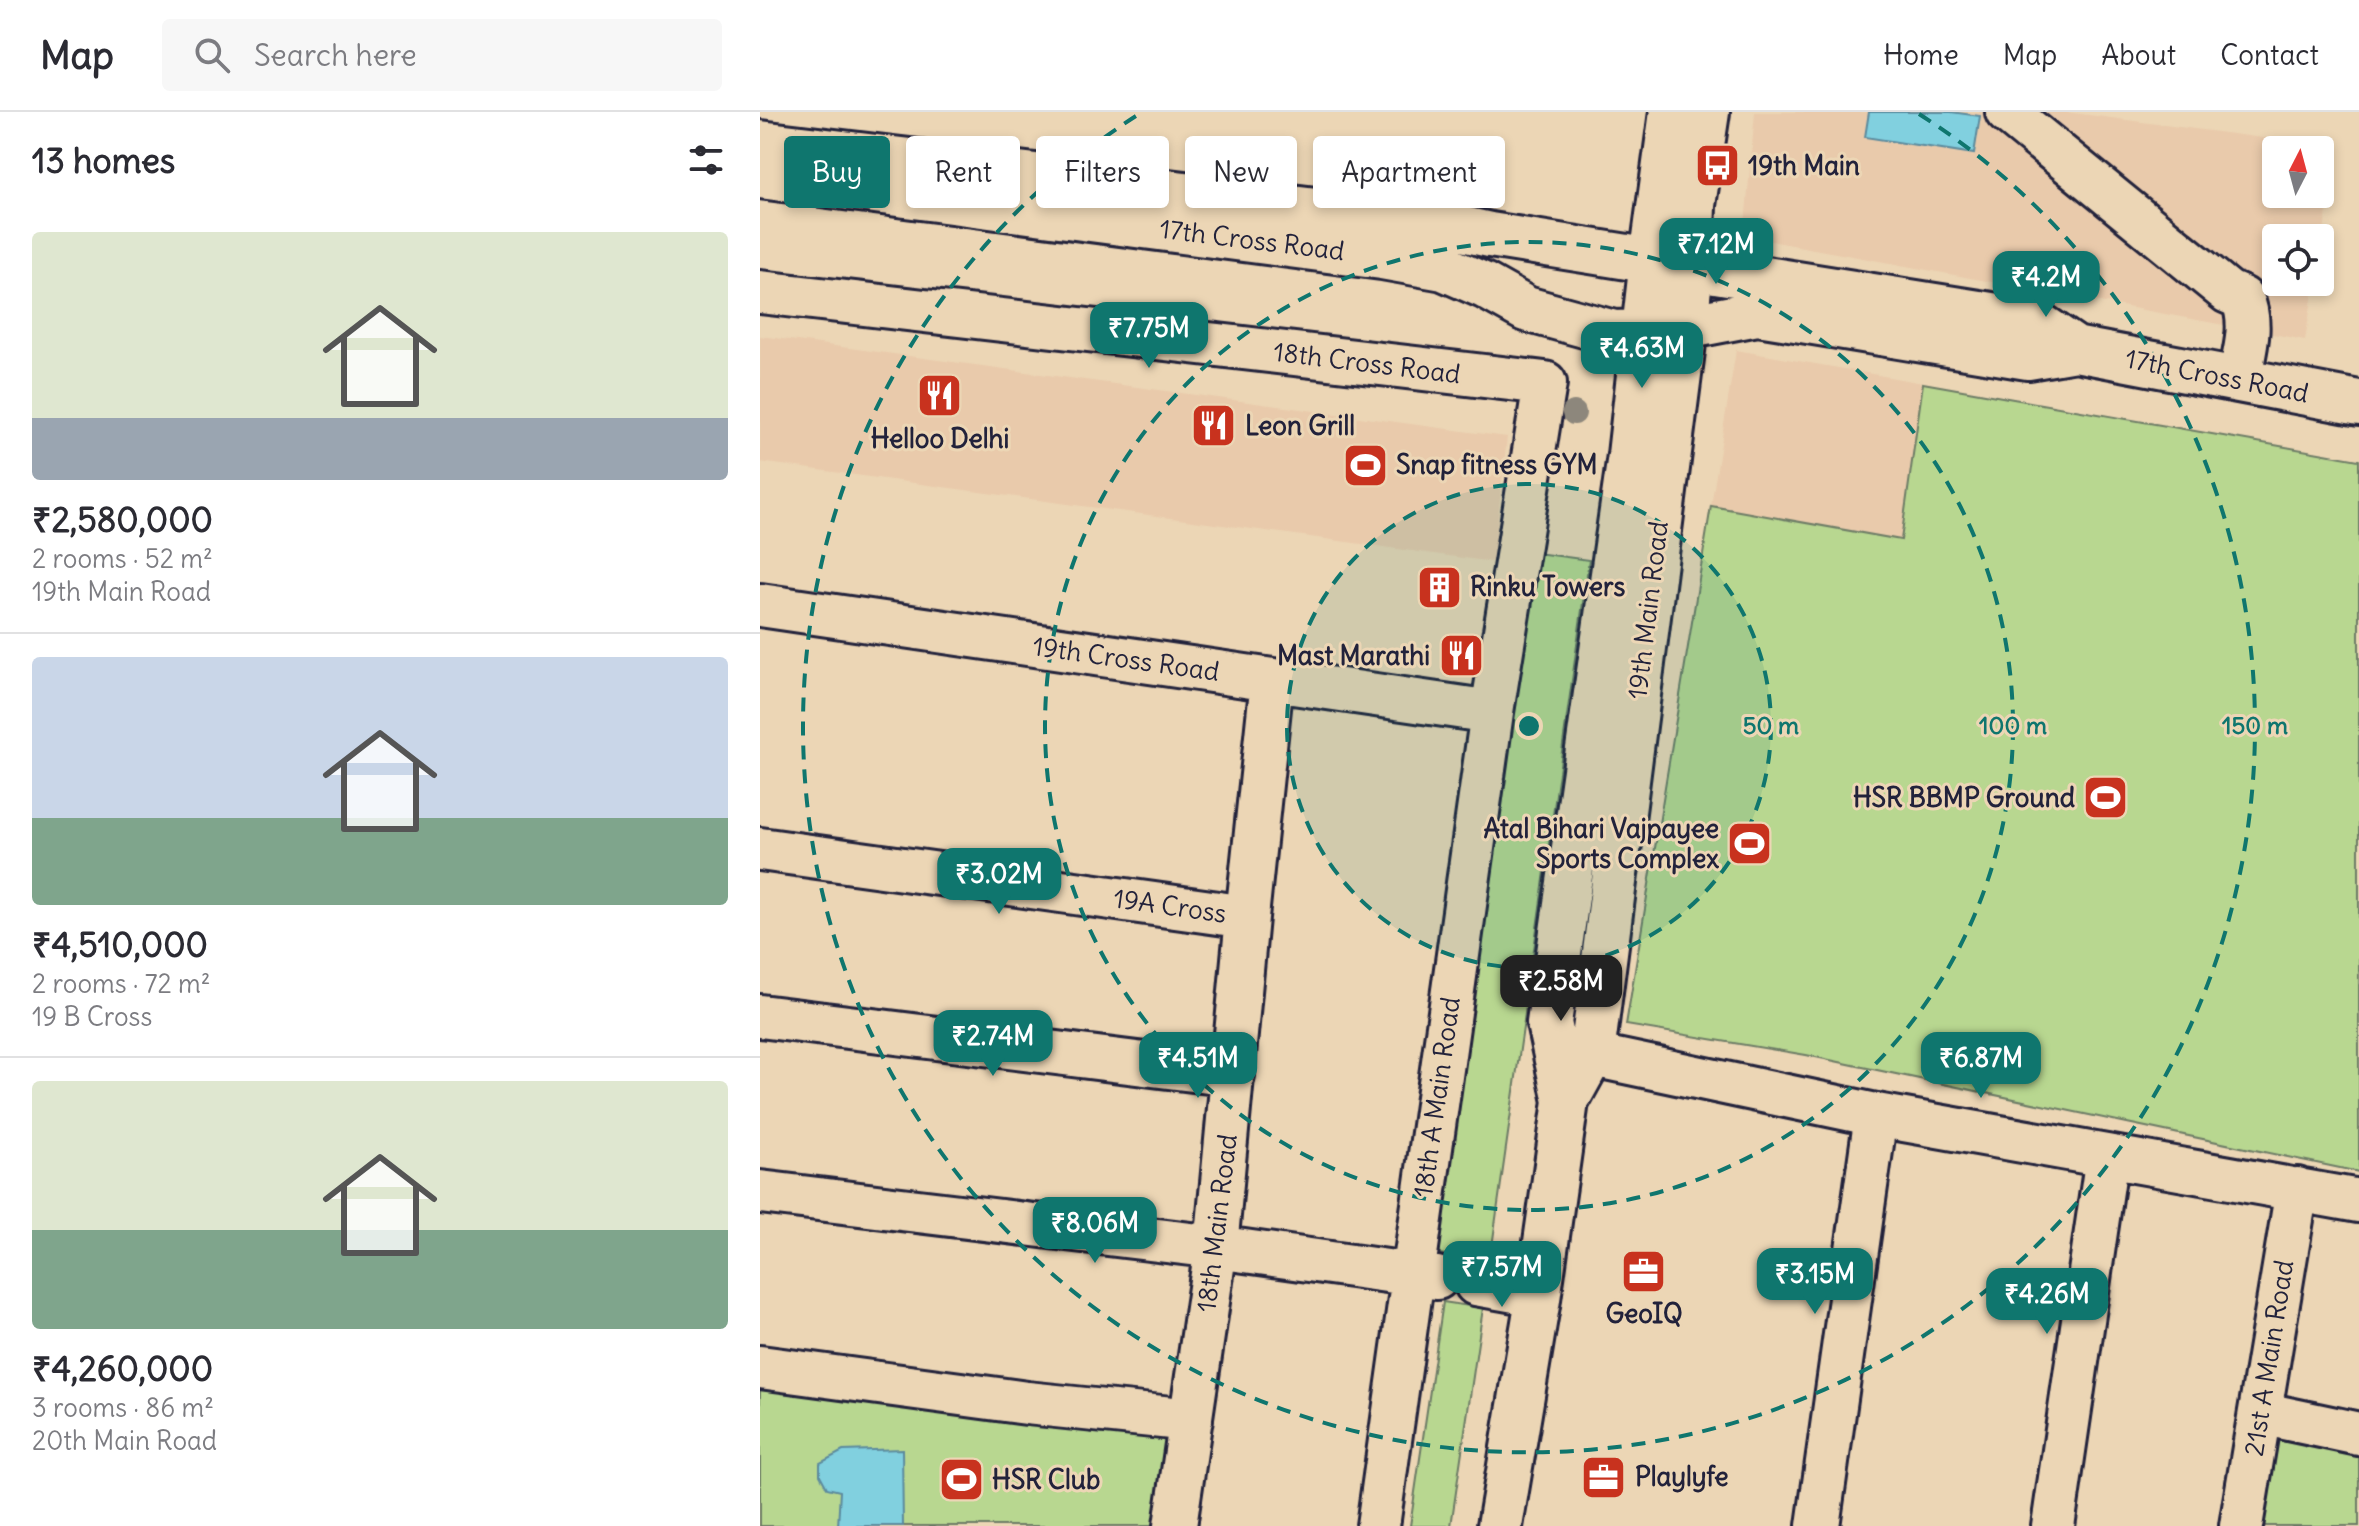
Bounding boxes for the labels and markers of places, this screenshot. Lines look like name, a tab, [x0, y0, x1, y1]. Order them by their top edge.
bus stop icon: 19th Main	[1693, 142, 1741, 190]
place label: 19th Main	[1748, 149, 1860, 182]
pin: ₹7.12M	[1651, 218, 1781, 286]
pin: ₹4.2M	[1990, 251, 2102, 319]
pin: ₹7.75M	[1084, 302, 1214, 370]
pin: ₹4.63M	[1577, 322, 1707, 390]
restaurant icon: Helloo Delhi	[916, 372, 964, 420]
restaurant icon: Leon Grill	[1190, 402, 1238, 450]
place label: Leon Grill	[1245, 409, 1355, 442]
place label: Helloo Delhi	[871, 422, 1009, 455]
sports icon: Snap fitness GYM	[1341, 441, 1389, 489]
place label: Snap fitness GYM	[1396, 448, 1598, 481]
building icon: Rinku Towers	[1415, 563, 1463, 611]
place label: Rinku Towers	[1470, 570, 1626, 603]
restaurant icon: Mast Marathi	[1437, 632, 1485, 680]
place label: Mast Marathi	[1277, 639, 1430, 672]
centre of rings	[1515, 712, 1543, 740]
sports icon: HSR BBMP Ground	[2082, 774, 2130, 822]
place label: HSR BBMP Ground	[1853, 781, 2075, 814]
place label: Atal Bihari Vajpayee Sports Complex	[1483, 812, 1719, 875]
sports icon: Atal Bihari Vajpayee Sports Complex	[1726, 820, 1774, 868]
pin: ₹3.02M	[934, 848, 1064, 916]
pin: ₹2.58M	[1496, 955, 1626, 1023]
pin: ₹2.74M	[928, 1010, 1058, 1078]
pin: ₹4.51M	[1133, 1032, 1263, 1100]
pin: ₹6.87M	[1916, 1032, 2046, 1100]
pin: ₹8.06M	[1030, 1197, 1160, 1265]
pin: ₹7.57M	[1437, 1241, 1567, 1309]
office icon: GeoIQ	[1620, 1247, 1668, 1295]
pin: ₹3.15M	[1750, 1248, 1880, 1316]
pin: ₹4.26M	[1982, 1268, 2112, 1336]
place label: GeoIQ	[1605, 1297, 1683, 1330]
office icon: Playlyfe	[1580, 1453, 1628, 1501]
sports icon: HSR Club	[937, 1456, 985, 1504]
place label: Playlyfe	[1635, 1460, 1728, 1493]
place label: HSR Club	[992, 1463, 1100, 1496]

